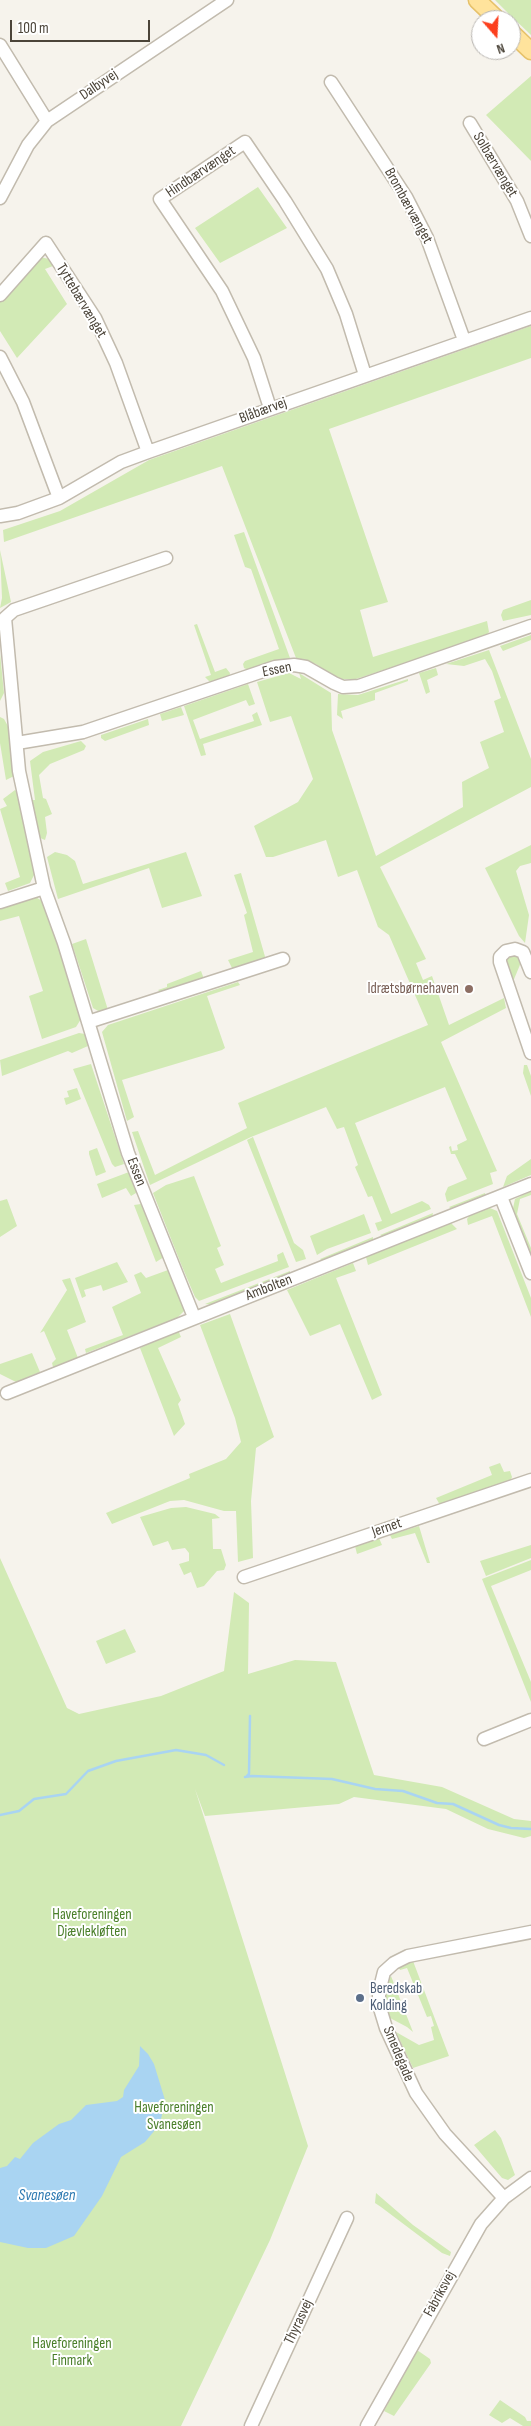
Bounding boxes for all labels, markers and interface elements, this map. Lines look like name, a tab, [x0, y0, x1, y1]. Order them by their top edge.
scale bar	[12, 10, 152, 42]
north arrow	[471, 10, 521, 60]
text: 100 m	[18, 19, 49, 38]
text: N	[494, 39, 507, 58]
street label: Dalbyvej	[77, 66, 121, 104]
street label: Solbærvænget	[469, 129, 521, 201]
street label: Hindbærvænget	[163, 142, 239, 202]
street label: Brombærvænget	[380, 165, 436, 247]
street label: Tyttebærvænget	[52, 261, 110, 341]
street label: Blåbærvej	[237, 394, 289, 428]
street label: Essen	[261, 658, 293, 682]
place label: Idrætsbørnehaven	[367, 980, 459, 998]
marker: Idrætsbørnehaven	[463, 983, 475, 995]
street label: Essen	[122, 1155, 150, 1189]
street label: Ambolten	[243, 1271, 295, 1305]
street label: Jernet	[370, 1515, 404, 1541]
park label: Haveforeningen Djævlekløften	[52, 1906, 132, 1941]
place label: Beredskab Kolding	[370, 1980, 422, 2015]
marker: Beredskab Kolding	[354, 1992, 366, 2004]
street label: Smedegade	[378, 2024, 418, 2084]
park label: Haveforeningen Svanesøen	[134, 2099, 214, 2134]
water label: Svanesøen	[18, 2186, 76, 2206]
street label: Fabriksvej	[420, 2268, 460, 2320]
street label: Thyrasvej	[281, 2297, 317, 2347]
park label: Haveforeningen Finmark	[32, 2335, 112, 2370]

